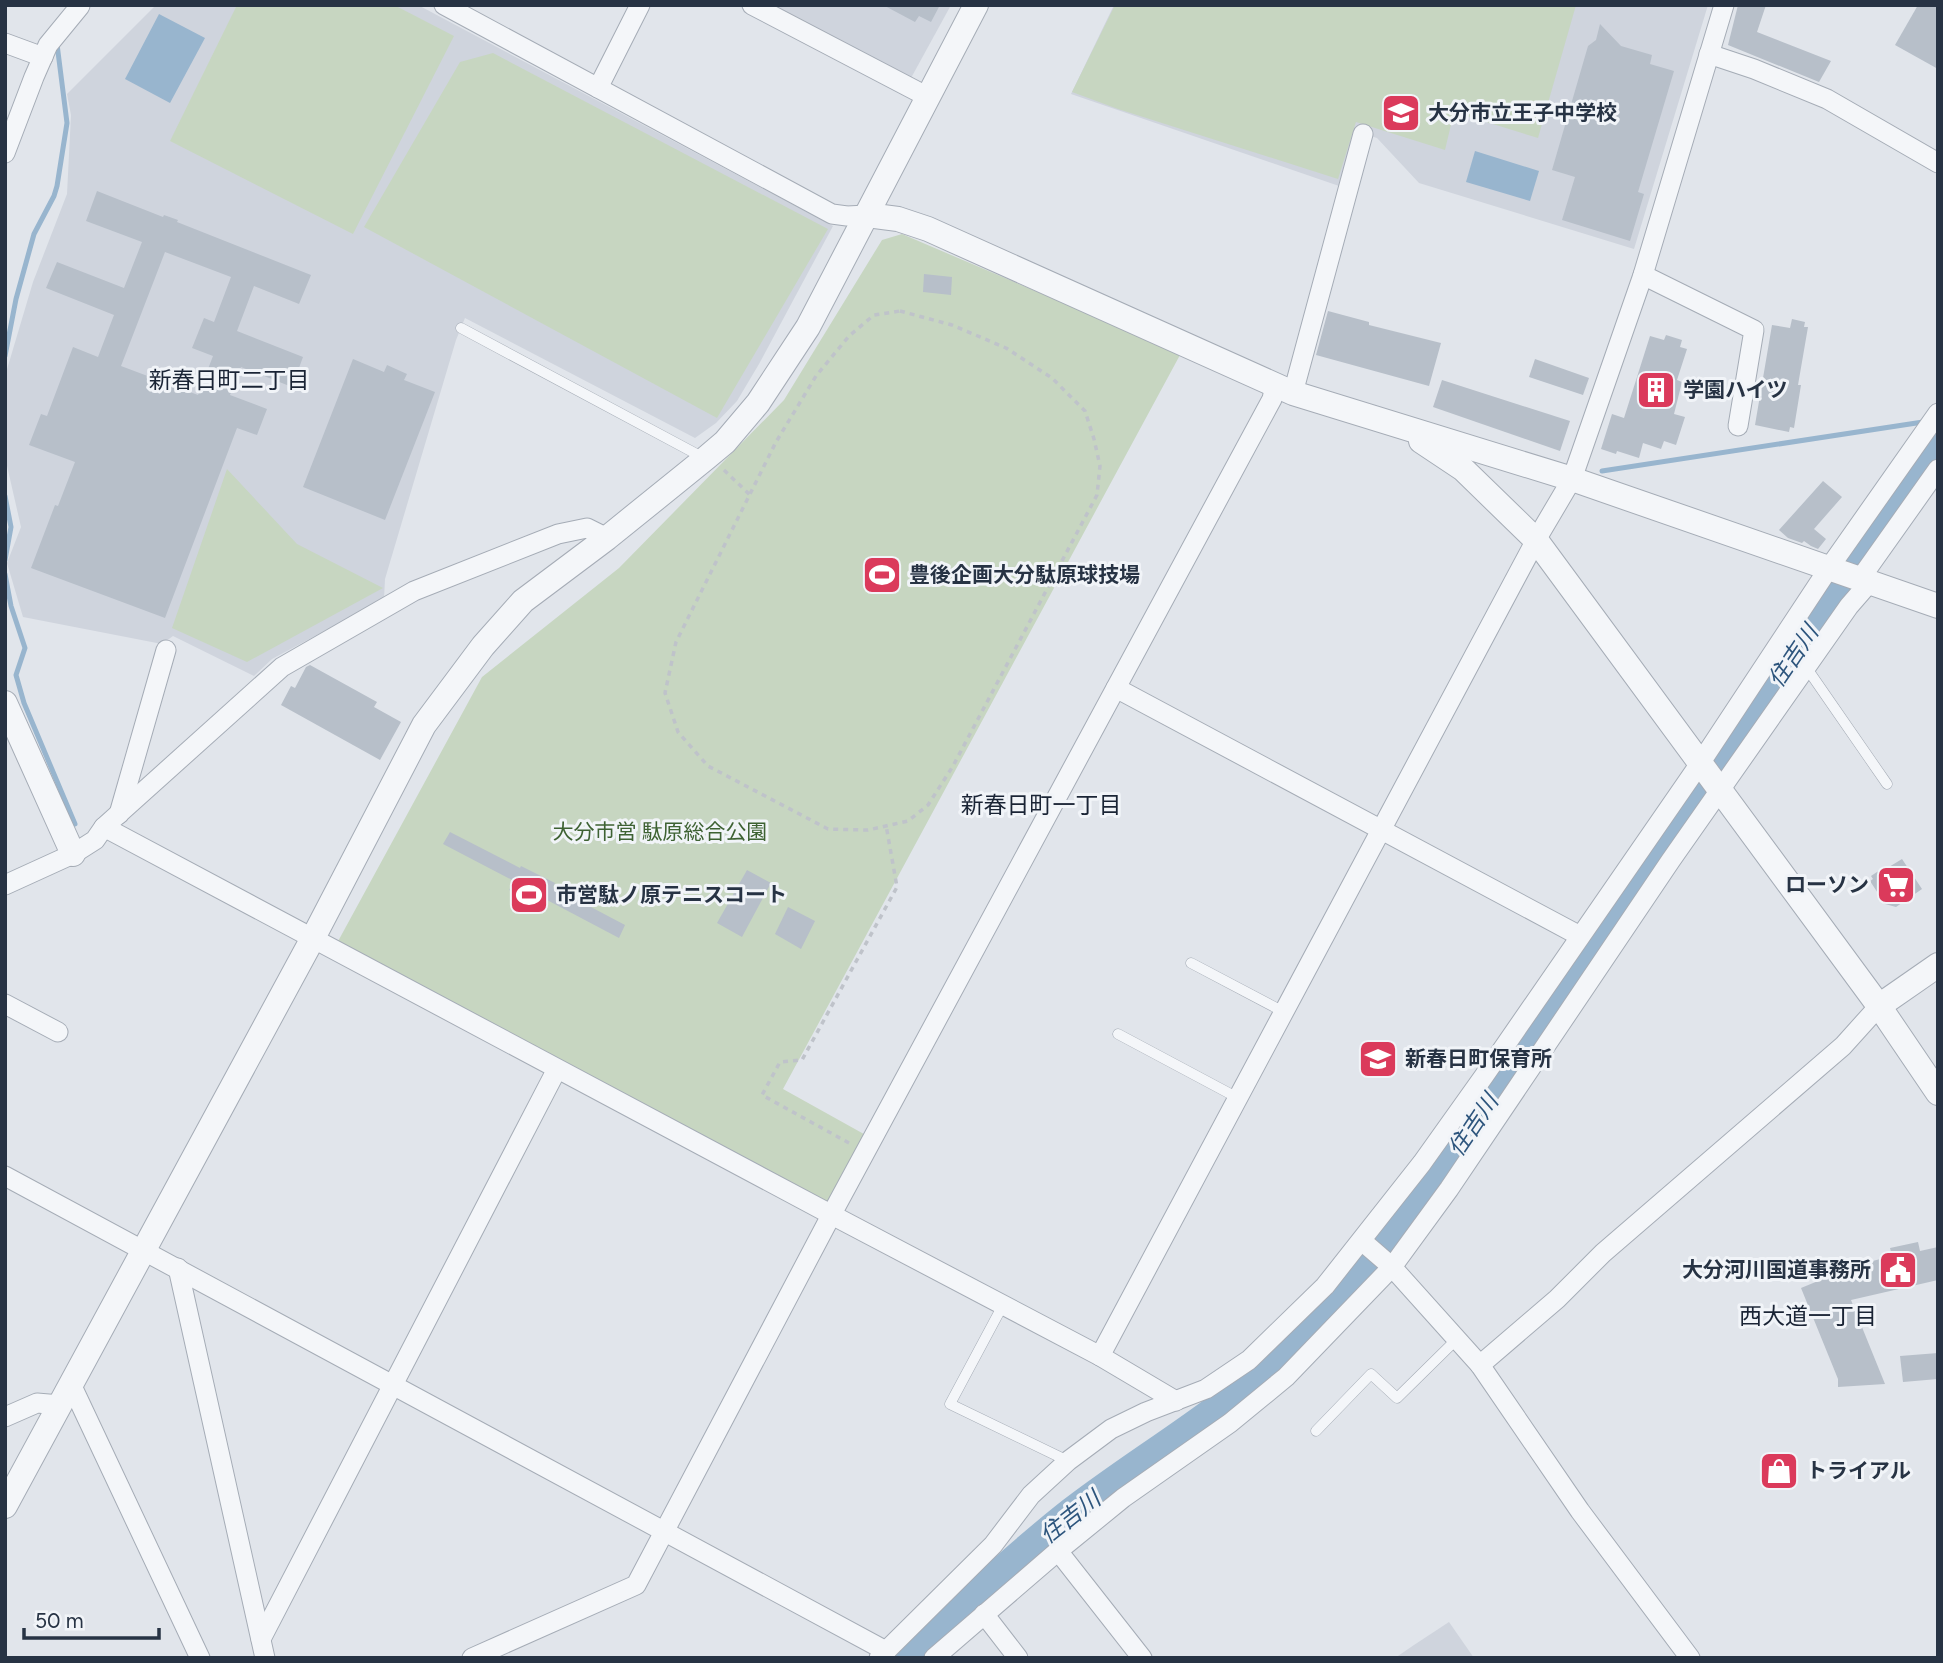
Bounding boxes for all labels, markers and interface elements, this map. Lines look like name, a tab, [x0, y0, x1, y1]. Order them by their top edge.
school or university icon: 大分市立王子中学校	[1380, 92, 1422, 134]
place label: 大分市立王子中学校	[1428, 100, 1617, 125]
district label: 新春日町二丁目	[149, 366, 310, 394]
building icon: 学園ハイツ	[1635, 369, 1677, 411]
place label: 学園ハイツ	[1683, 377, 1788, 402]
sports icon: 豊後企画大分駄原球技場	[861, 554, 903, 596]
place label: 豊後企画大分駄原球技場	[909, 562, 1140, 587]
water label: 住吉川	[1762, 617, 1826, 692]
district label: 新春日町一丁目	[961, 791, 1122, 819]
park label: 大分市営 駄原総合公園	[552, 819, 768, 844]
supermarket icon: ローソン	[1875, 864, 1917, 906]
place label: ローソン	[1785, 872, 1869, 897]
sports icon: 市営駄ノ原テニスコート	[508, 874, 550, 916]
place label: 市営駄ノ原テニスコート	[556, 882, 787, 907]
school or university icon: 新春日町保育所	[1357, 1038, 1399, 1080]
place label: 新春日町保育所	[1405, 1046, 1552, 1071]
water label: 住吉川	[1442, 1086, 1506, 1161]
public building icon: 大分河川国道事務所	[1877, 1249, 1919, 1291]
place label: 大分河川国道事務所	[1682, 1257, 1871, 1282]
district label: 西大道一丁目	[1739, 1302, 1877, 1330]
shop icon: トライアル	[1758, 1450, 1800, 1492]
place label: トライアル	[1806, 1458, 1911, 1483]
water label: 住吉川	[1034, 1483, 1108, 1549]
scale bar	[24, 1596, 159, 1640]
text: 50 m	[35, 1608, 84, 1633]

